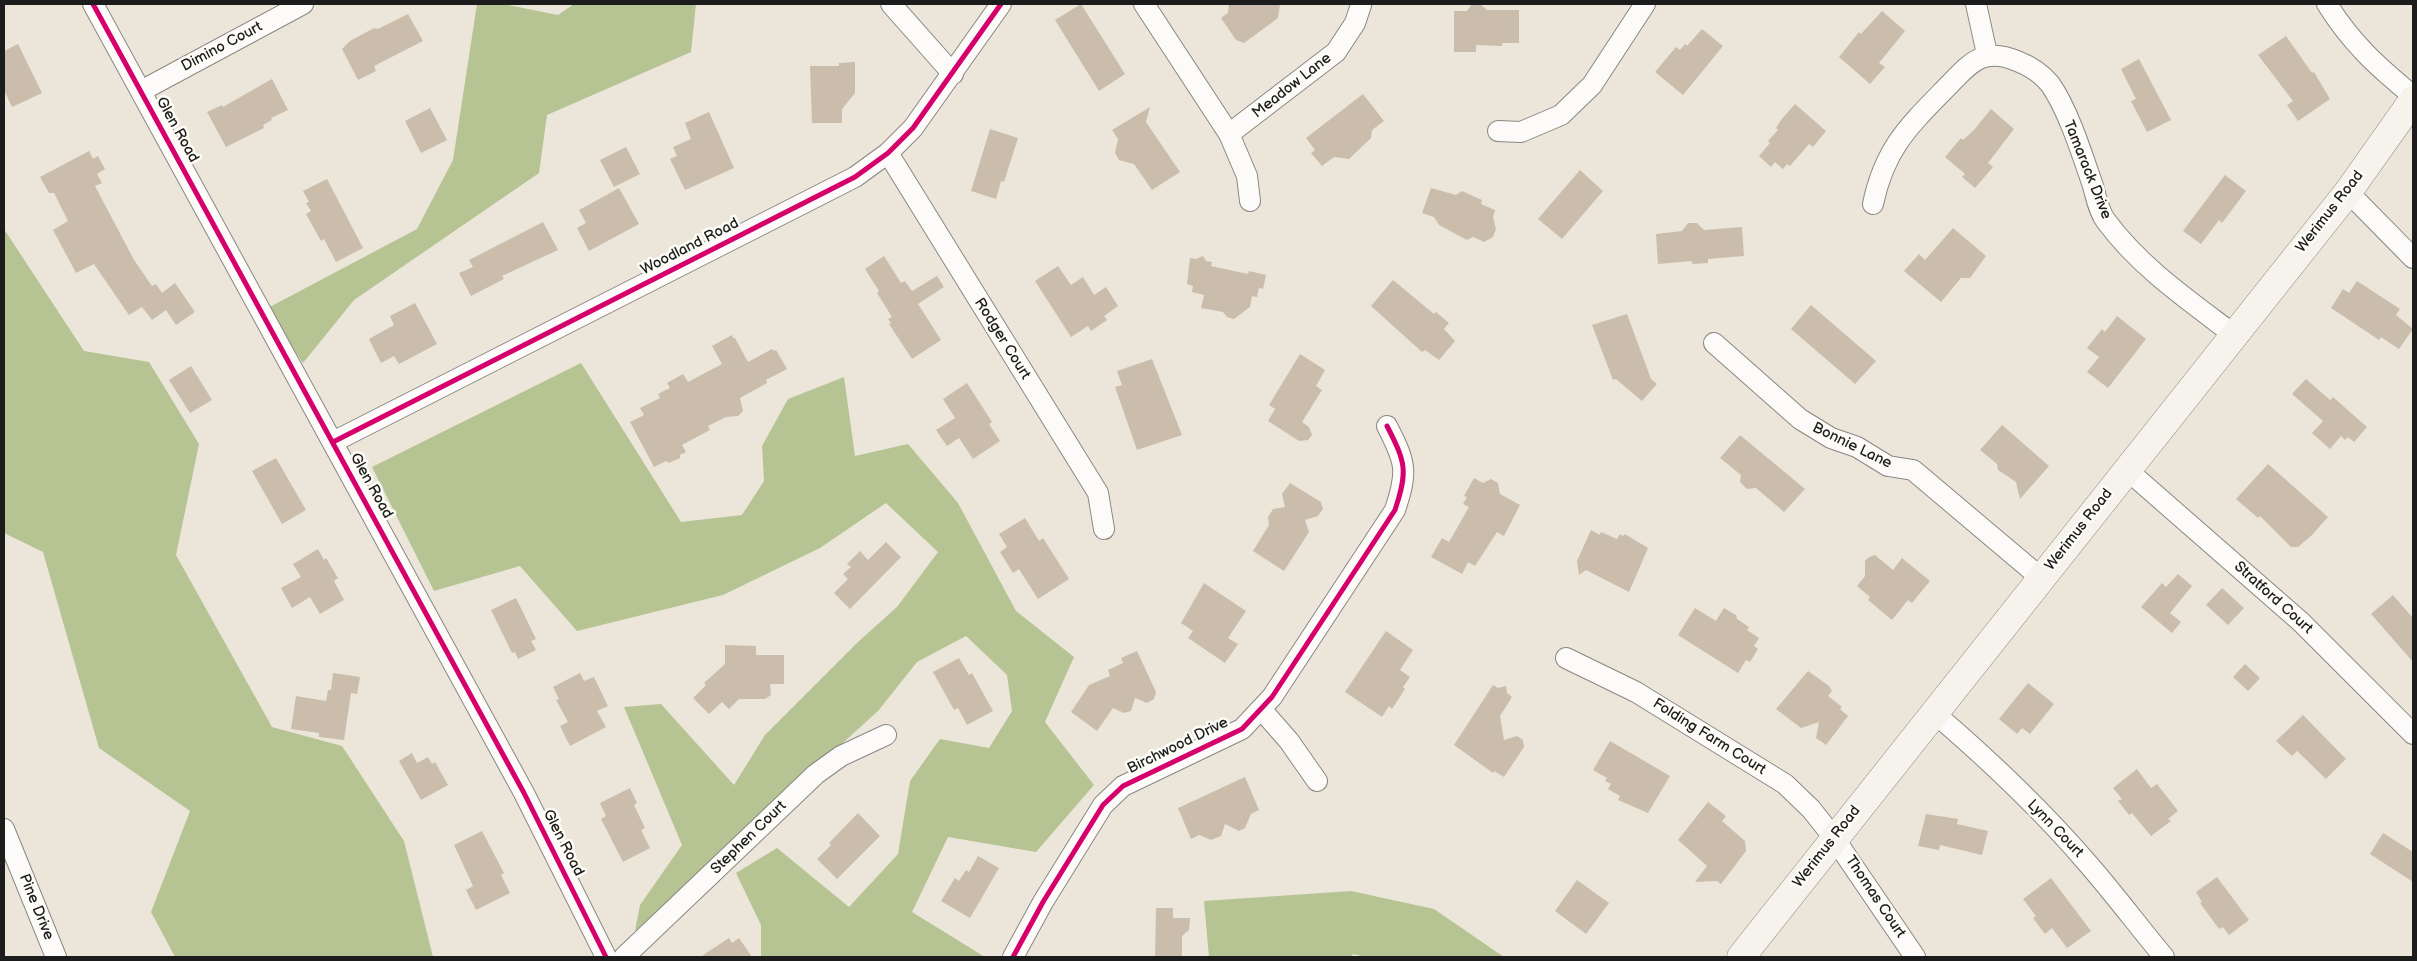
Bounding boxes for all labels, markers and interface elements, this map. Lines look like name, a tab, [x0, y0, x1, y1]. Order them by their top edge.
street label: Dimino Court	[178, 18, 266, 76]
street label: Meadow Lane	[1249, 50, 1335, 122]
street label: Glen Road	[152, 94, 202, 166]
street label: Tamarack Drive	[2059, 118, 2115, 222]
street label: Werimus Road	[2292, 167, 2368, 257]
street label: Woodland Road	[638, 215, 742, 279]
street label: Rodger Court	[970, 295, 1034, 383]
street label: Bonnie Lane	[1809, 419, 1895, 473]
street label: Glen Road	[346, 450, 396, 522]
street label: Werimus Road	[2041, 485, 2117, 575]
street label: Stratford Court	[2230, 558, 2316, 638]
street label: Folding Farm Court	[1649, 695, 1769, 779]
street label: Birchwood Drive	[1125, 714, 1231, 778]
street label: Lynn Court	[2023, 796, 2087, 862]
street label: Stephen Court	[707, 797, 791, 879]
street label: Werimus Road	[1789, 802, 1865, 892]
street label: Glen Road	[539, 807, 587, 879]
street label: Thomas Court	[1841, 852, 1909, 942]
street label: Pine Drive	[15, 871, 57, 943]

